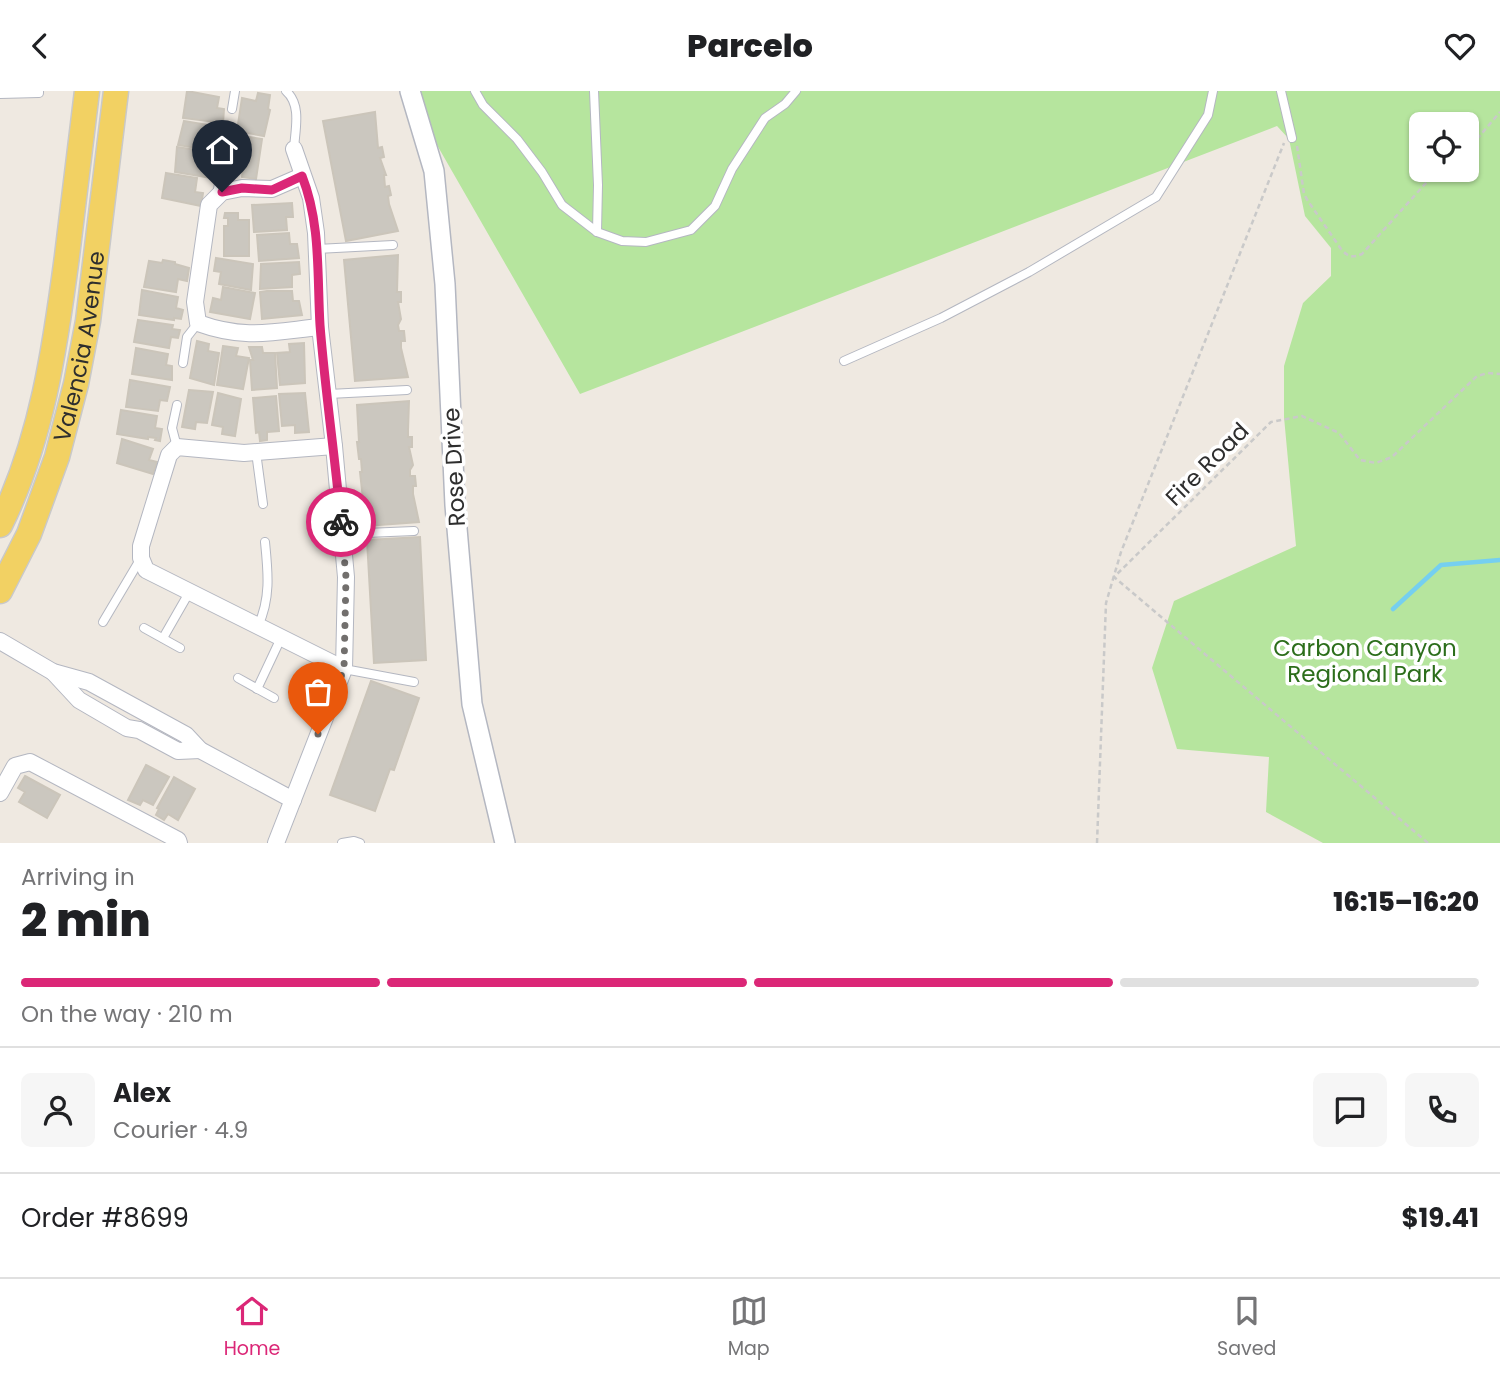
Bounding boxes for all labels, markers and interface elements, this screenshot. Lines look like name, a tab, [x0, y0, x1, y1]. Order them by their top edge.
text: Parcelo	[687, 23, 813, 68]
icon: back	[21, 27, 59, 65]
icon: heart	[1441, 27, 1479, 65]
map controls	[1409, 112, 1479, 182]
button: locate	[1409, 112, 1479, 182]
pin	[192, 120, 252, 192]
icon: home	[203, 131, 241, 169]
street label: Valencia Avenue	[46, 249, 112, 445]
street label: Rose Drive	[435, 407, 473, 527]
street label: Fire Road	[1158, 415, 1256, 513]
courier	[306, 487, 376, 557]
icon: bike	[322, 503, 360, 541]
park label: Carbon Canyon Regional Park	[1273, 632, 1457, 690]
pin	[288, 662, 348, 734]
icon: bag	[299, 673, 337, 711]
text: Arriving in	[21, 861, 135, 893]
text: 16:15–16:20	[1333, 884, 1479, 920]
text: 2 min	[21, 888, 151, 952]
text: On the way · 210 m	[21, 998, 233, 1030]
button: person	[21, 1073, 95, 1147]
button: chat	[1313, 1073, 1387, 1147]
button: phone	[1405, 1073, 1479, 1147]
text: Alex	[113, 1075, 171, 1111]
text: Courier · 4.9	[113, 1114, 248, 1146]
text: Order #8699	[21, 1200, 189, 1236]
text: $19.41	[1401, 1200, 1479, 1236]
tab: Home	[224, 1292, 280, 1363]
tab: Map	[728, 1292, 770, 1363]
tab: Saved	[1217, 1292, 1276, 1363]

